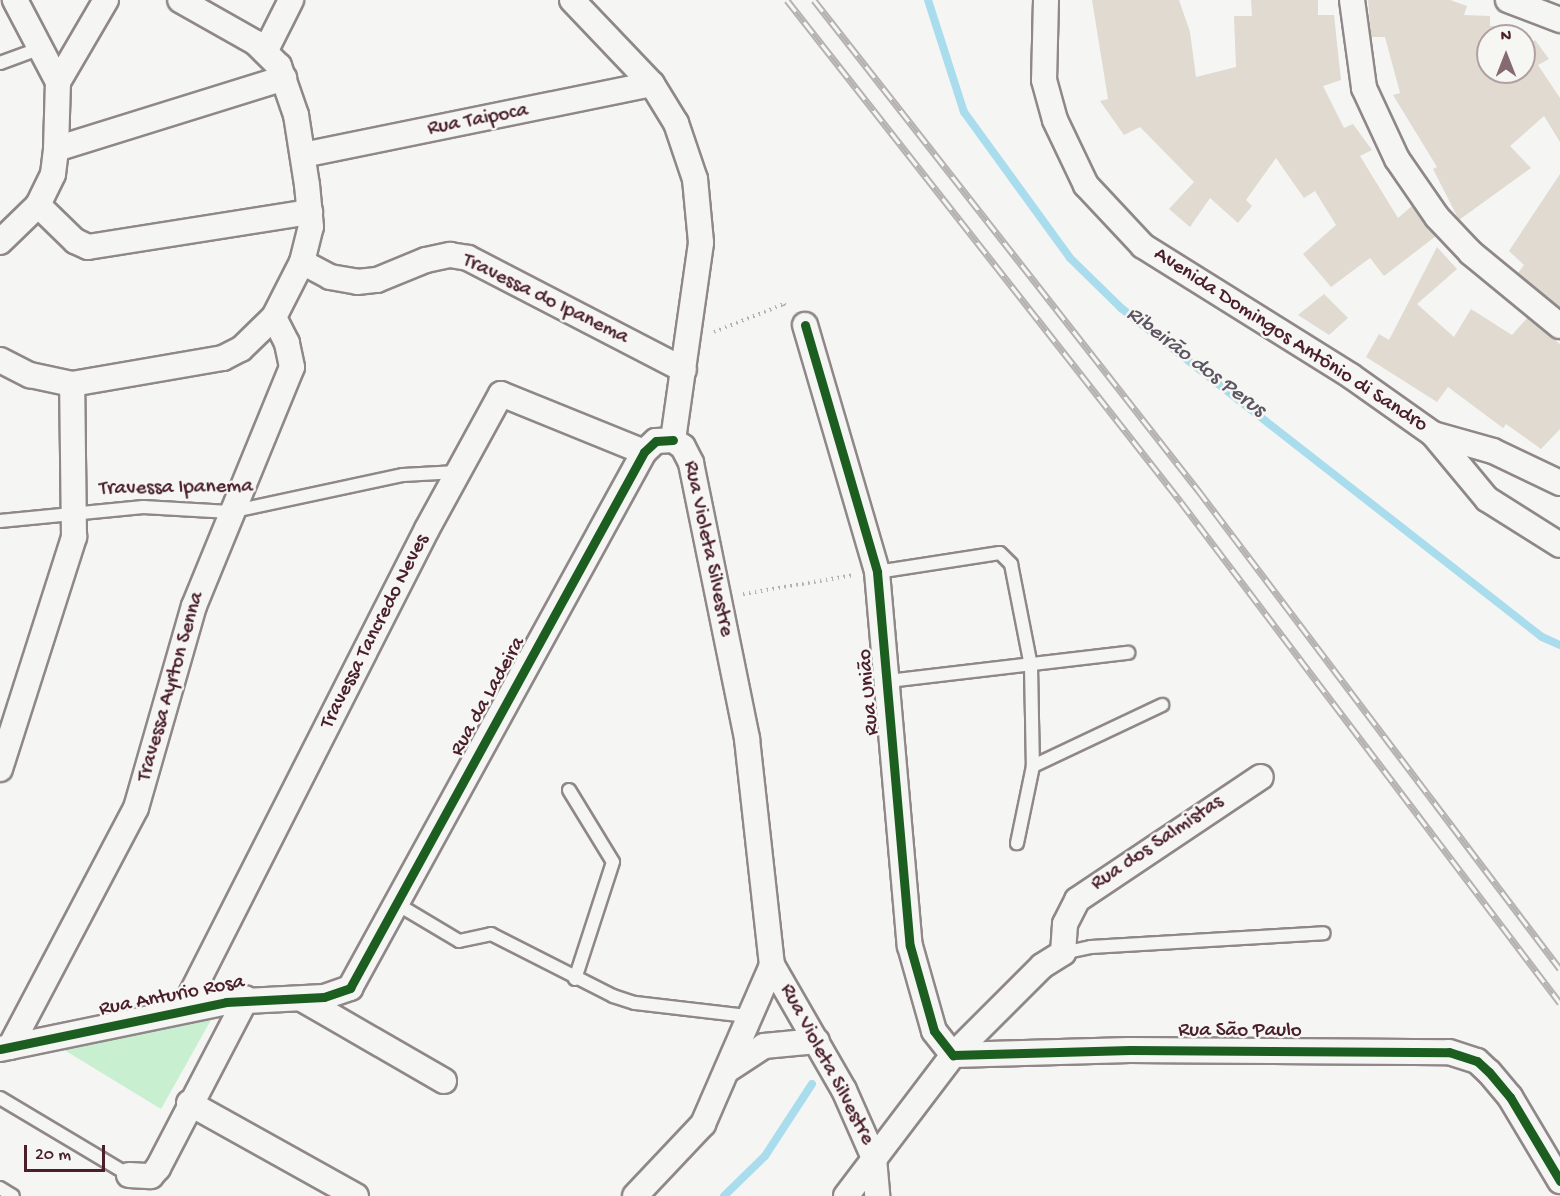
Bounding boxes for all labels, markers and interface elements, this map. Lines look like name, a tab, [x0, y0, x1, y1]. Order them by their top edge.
north arrow	[1476, 24, 1536, 84]
text: N	[1501, 28, 1511, 47]
street label: Rua Taipoca	[426, 99, 530, 143]
street label: Avenida Domingos Antônio di Sandro	[1148, 243, 1432, 439]
street label: Travessa do Ipanema	[458, 249, 632, 351]
water label: Ribeirão dos Perus	[1120, 302, 1270, 424]
street label: Rua Violeta Silvestre	[676, 459, 738, 639]
street label: Travessa Ipanema	[99, 475, 253, 503]
street label: Travessa Tancredo Neves	[316, 530, 436, 734]
street label: Travessa Ayrton Senna	[133, 589, 211, 785]
street label: Rua da Ladeira	[446, 633, 532, 761]
street label: Rua União	[854, 648, 886, 736]
street label: Rua dos Salmistas	[1087, 790, 1229, 898]
street label: Rua Anturio Rosa	[97, 971, 247, 1023]
street label: Rua Violeta Silvestre	[773, 980, 879, 1150]
street label: Rua São Paulo	[1178, 1019, 1302, 1045]
scale bar	[27, 1133, 108, 1171]
text: 20 m	[35, 1145, 71, 1166]

